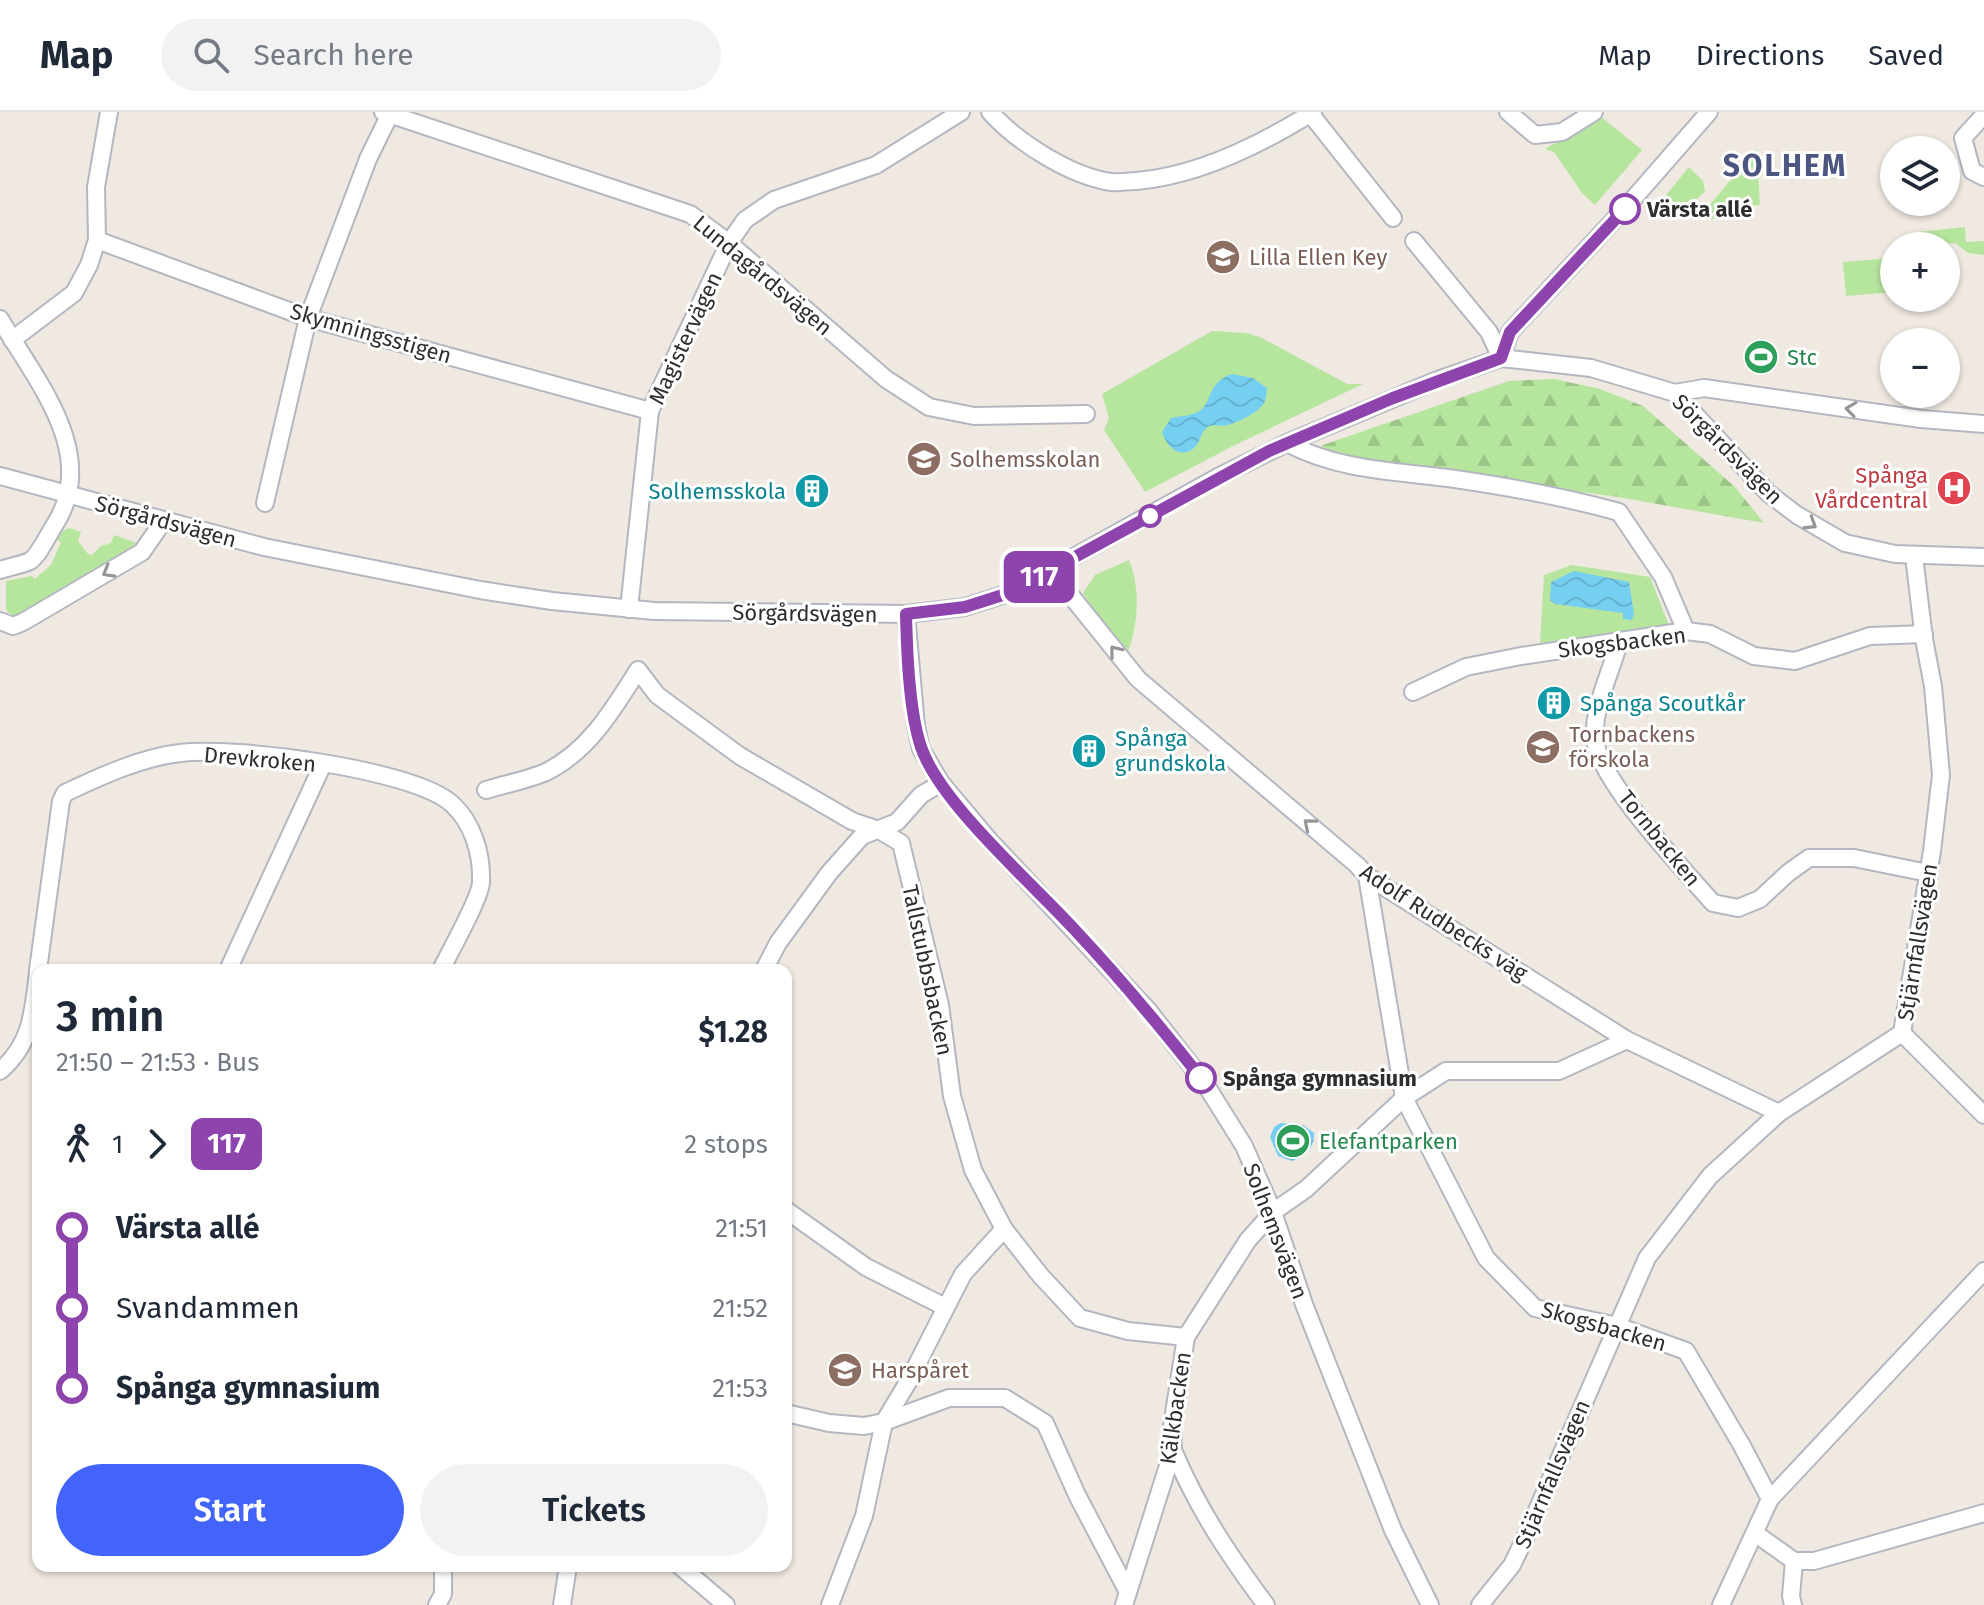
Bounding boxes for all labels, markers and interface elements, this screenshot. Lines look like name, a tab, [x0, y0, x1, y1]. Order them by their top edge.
search box	[161, 19, 721, 91]
text: Map	[40, 32, 113, 78]
icon: search	[189, 33, 233, 77]
text: Search here	[253, 37, 414, 73]
text: Map	[1598, 39, 1652, 72]
text: Directions	[1696, 39, 1824, 72]
text: Saved	[1868, 39, 1944, 72]
map controls	[1880, 136, 1960, 408]
button: layers	[1880, 136, 1960, 216]
district label: SOLHEM	[1723, 148, 1847, 184]
marker: Värsta allé	[1610, 194, 1640, 224]
place label: Värsta allé	[1646, 196, 1752, 223]
street label: Lundagårdsvägen	[688, 209, 838, 341]
button: +	[1880, 232, 1960, 312]
school or university icon: Lilla Ellen Key	[1204, 238, 1242, 276]
place label: Lilla Ellen Key	[1249, 244, 1387, 271]
street label: Magistervägen	[643, 268, 728, 409]
street label: Skymningsstigen	[287, 298, 455, 369]
button: −	[1880, 328, 1960, 408]
sports icon: Stc	[1742, 338, 1780, 376]
place label: Stc	[1787, 344, 1817, 371]
street label: Sörgårdsvägen	[1667, 389, 1788, 510]
one-way arrow	[1844, 401, 1858, 418]
school or university icon: Solhemsskolan	[905, 440, 943, 478]
place label: Solhemsskolan	[950, 446, 1100, 473]
place label: Spånga Vårdcentral	[1815, 462, 1928, 514]
hospital icon: Spånga Vårdcentral	[1935, 469, 1973, 507]
building icon: Solhemsskola	[793, 472, 831, 510]
place label: Solhemsskola	[648, 478, 786, 505]
street label: Sörgårdsvägen	[92, 490, 239, 553]
unlabelled marker	[1139, 505, 1161, 527]
one-way arrow	[1802, 515, 1817, 530]
line badge: 117	[993, 551, 1085, 603]
text: 117	[1020, 560, 1058, 593]
one-way arrow	[102, 562, 117, 578]
street label: Sörgårdsvägen	[732, 599, 878, 628]
street label: Skogsbacken	[1557, 621, 1688, 664]
one-way arrow	[1111, 645, 1125, 660]
building icon: Spånga Scoutkår	[1535, 684, 1573, 722]
place label: Spånga Scoutkår	[1580, 690, 1746, 717]
place label: Tornbackens förskola	[1569, 721, 1695, 773]
place label: Spånga grundskola	[1115, 725, 1226, 777]
school or university icon: Tornbackens förskola	[1524, 728, 1562, 766]
building icon: Spånga grundskola	[1070, 732, 1108, 770]
street label: Drevkroken	[203, 741, 317, 778]
street label: Tornbacken	[1613, 785, 1707, 892]
one-way arrow	[1304, 819, 1318, 834]
street label: Adolf Rudbecks väg	[1355, 858, 1533, 987]
street label: Stjärnfallsvägen	[1892, 861, 1943, 1023]
street label: Tallstubbsbacken	[896, 882, 959, 1058]
text: 3 min	[56, 990, 165, 1043]
text: $1.28	[699, 1014, 768, 1050]
text: 21:50 – 21:53 · Bus	[56, 1047, 259, 1078]
marker: Spånga gymnasium	[1186, 1063, 1216, 1093]
place label: Spånga gymnasium	[1223, 1065, 1417, 1092]
icon: walk	[56, 1122, 100, 1166]
icon: forward	[135, 1122, 179, 1166]
sports icon: Elefantparken	[1274, 1122, 1312, 1160]
text: 117	[207, 1127, 246, 1160]
place label: Elefantparken	[1319, 1128, 1458, 1155]
text: 1	[112, 1129, 123, 1160]
text: 2 stops	[684, 1129, 768, 1160]
street label: Solhemsvägen	[1237, 1160, 1314, 1303]
text: Värsta allé	[116, 1210, 260, 1246]
text: 21:51	[715, 1213, 768, 1244]
text: Svandammen	[116, 1290, 300, 1326]
text: 21:52	[713, 1293, 768, 1324]
street label: Skogsbacken	[1538, 1296, 1669, 1357]
street label: Kälkbacken	[1154, 1350, 1197, 1466]
school or university icon: Harspåret	[826, 1351, 864, 1389]
place label: Harspåret	[871, 1357, 969, 1384]
text: Spånga gymnasium	[116, 1370, 380, 1406]
text: 21:53	[712, 1373, 768, 1404]
street label: Stjärnfallsvägen	[1509, 1396, 1596, 1553]
button: Start	[56, 1464, 404, 1556]
button: Tickets	[420, 1464, 768, 1556]

